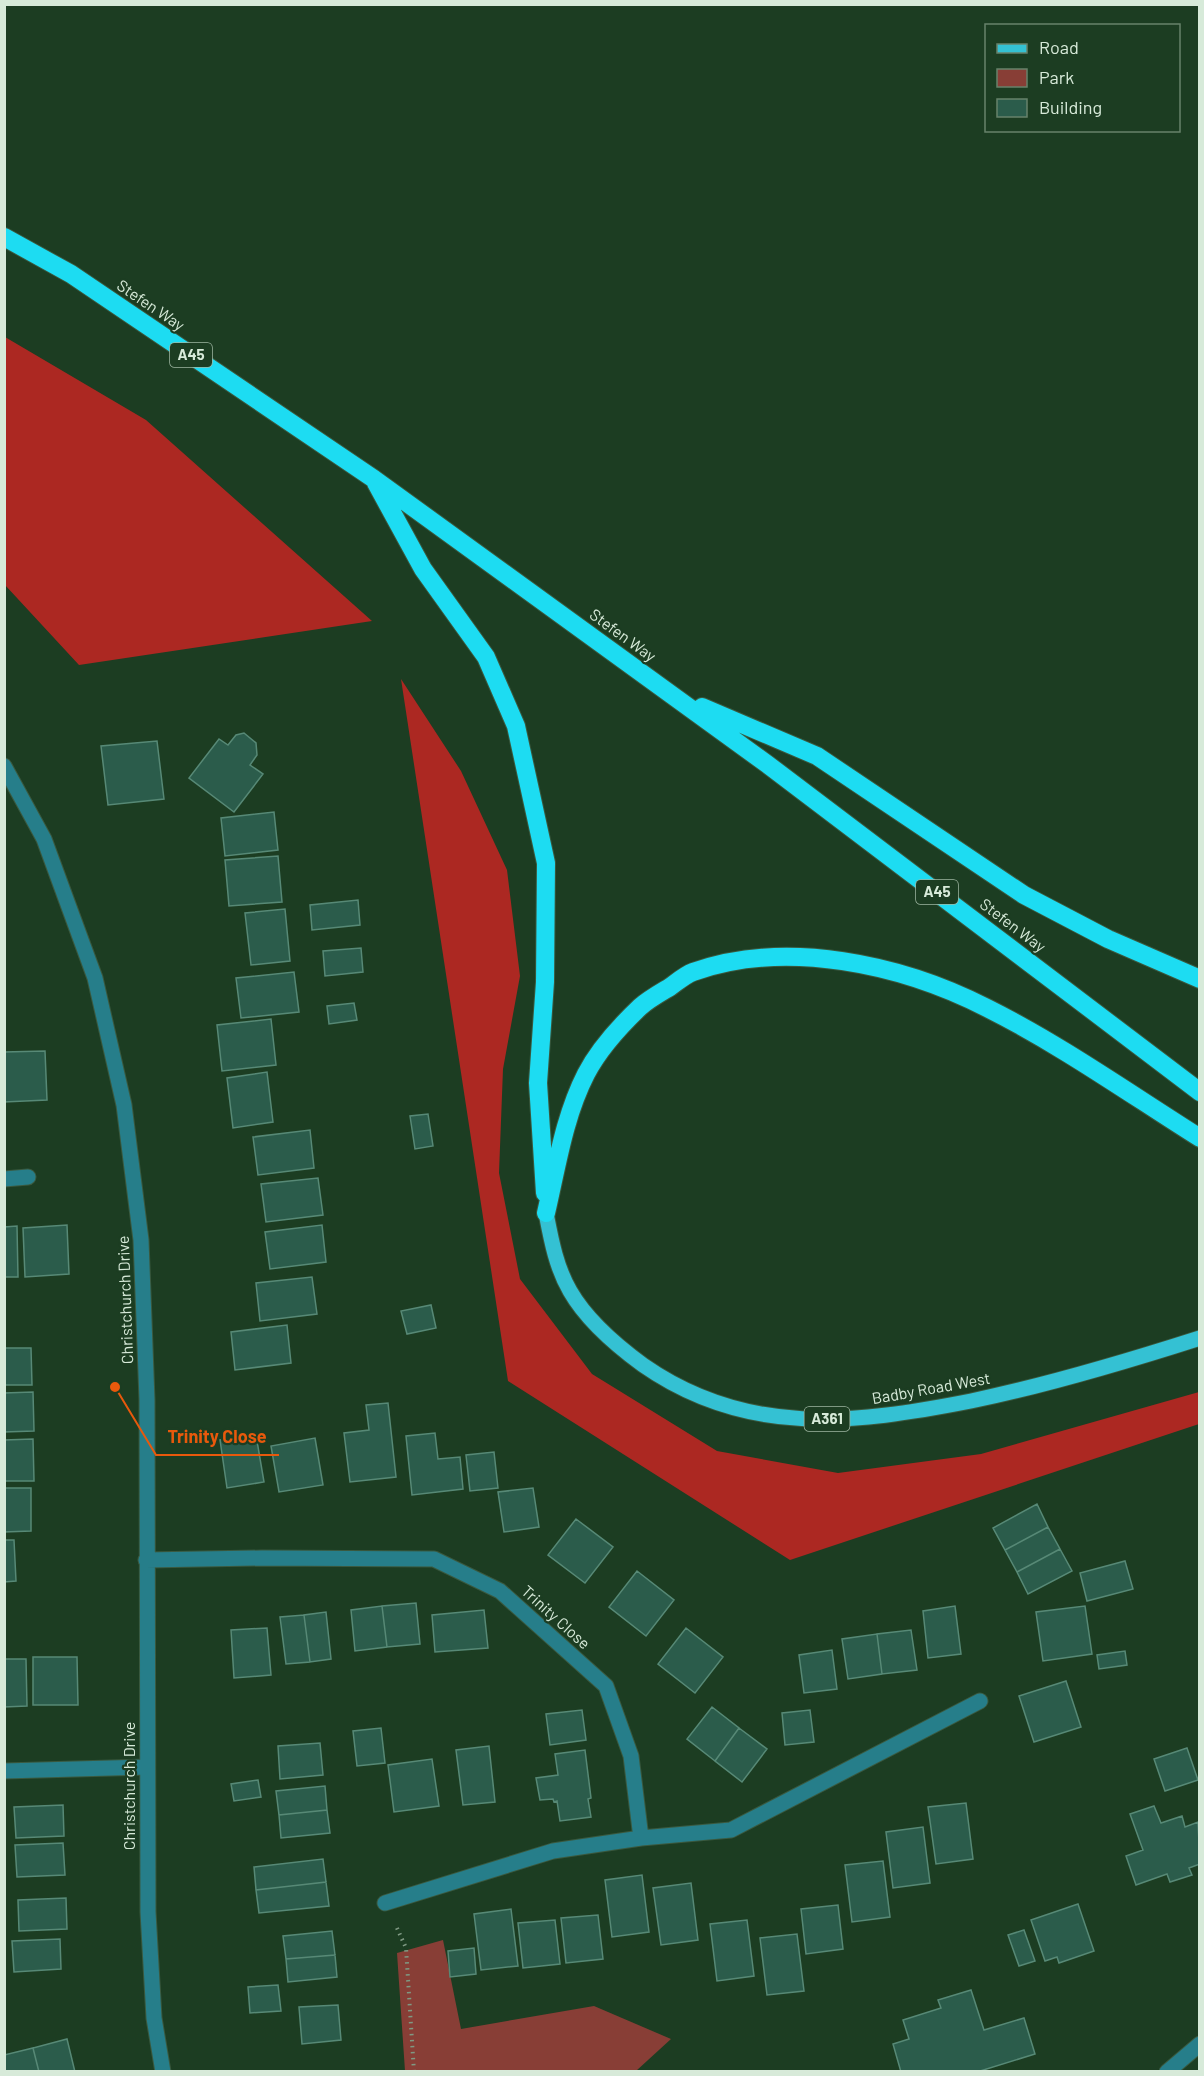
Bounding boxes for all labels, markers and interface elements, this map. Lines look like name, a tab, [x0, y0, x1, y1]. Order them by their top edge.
legend	[985, 24, 1180, 132]
text: Road	[1039, 36, 1079, 58]
text: Park	[1039, 66, 1074, 88]
text: Building	[1039, 96, 1102, 118]
street label: Stefen Way	[114, 275, 189, 334]
road number: A45	[170, 343, 212, 367]
street label: Stefen Way	[586, 604, 661, 665]
road number: A45	[916, 880, 958, 904]
street label: Stefen Way	[977, 894, 1050, 956]
street label: Christchurch Drive	[113, 1235, 136, 1365]
street label: Badby Road West	[870, 1368, 992, 1407]
road number: A361	[804, 1407, 850, 1431]
callout: Trinity Close	[156, 1419, 279, 1455]
text: Trinity Close	[167, 1425, 267, 1447]
street label: Trinity Close	[518, 1581, 595, 1652]
street label: Christchurch Drive	[119, 1722, 138, 1850]

